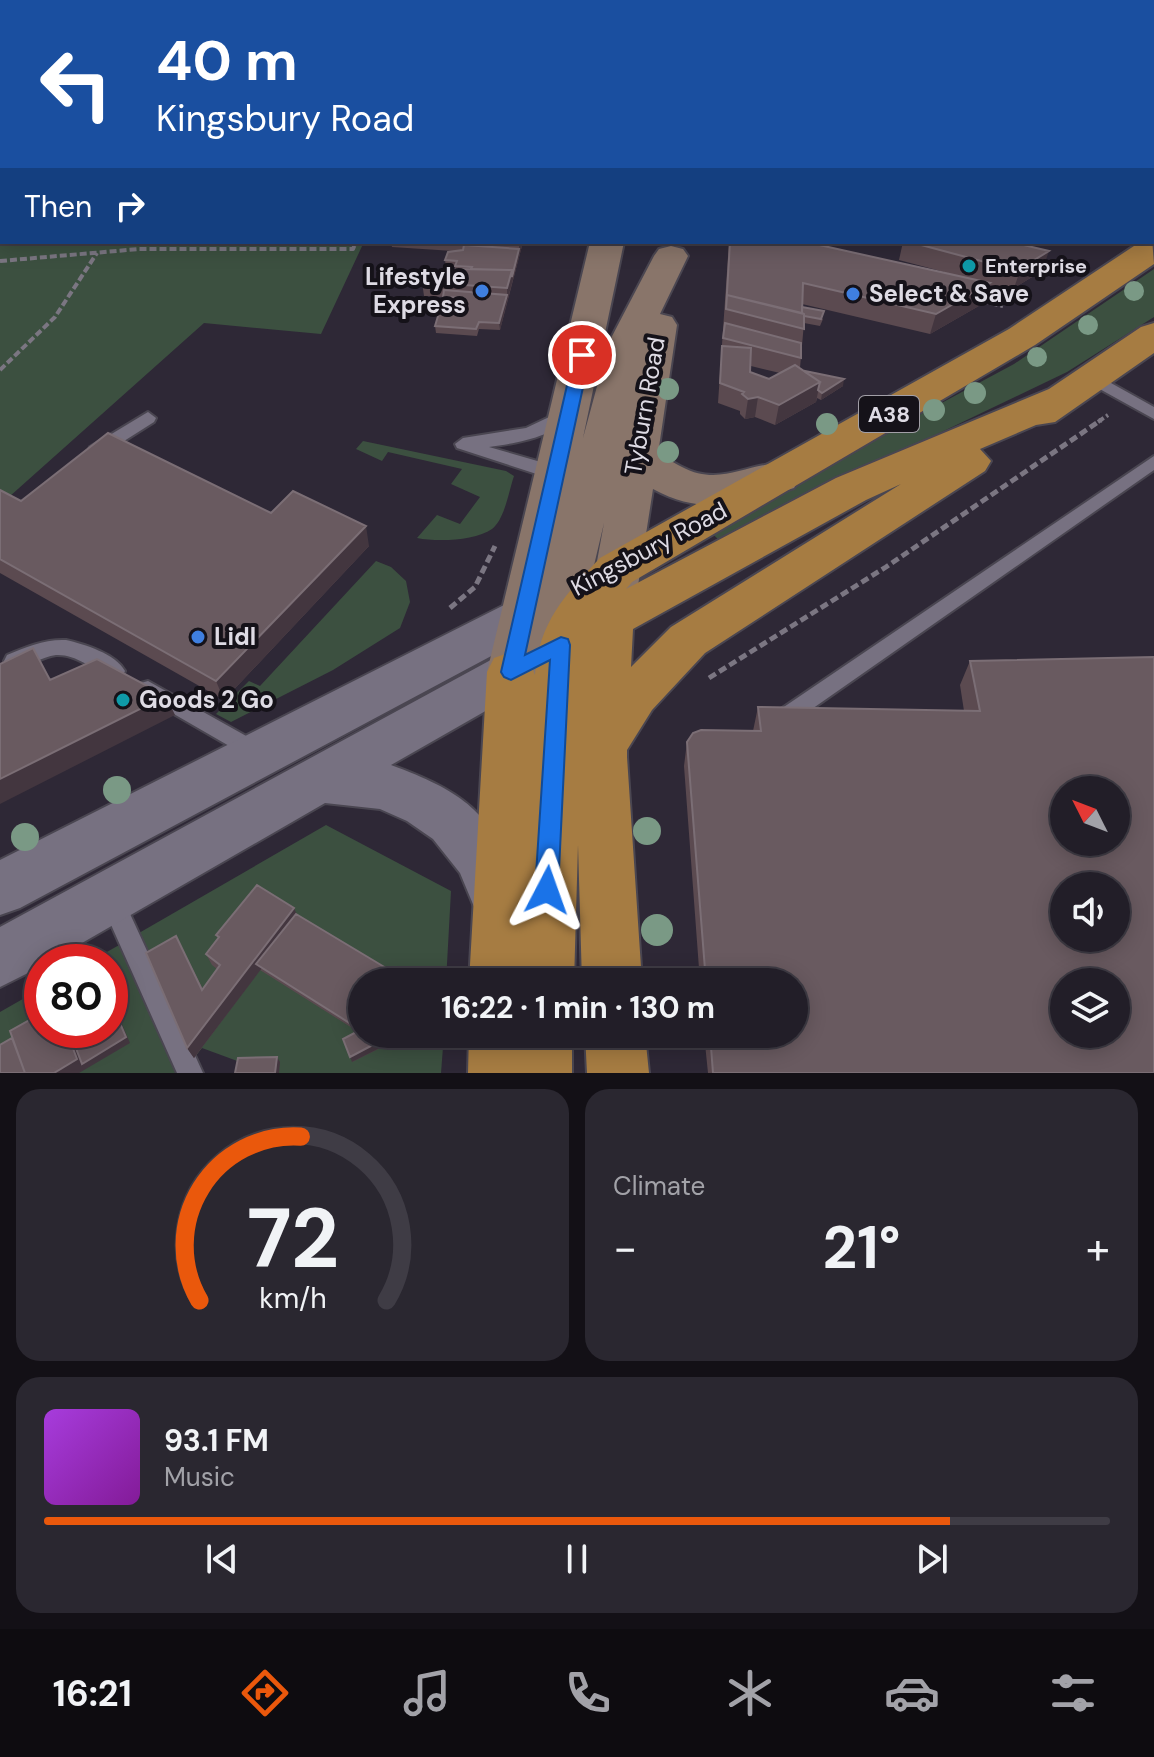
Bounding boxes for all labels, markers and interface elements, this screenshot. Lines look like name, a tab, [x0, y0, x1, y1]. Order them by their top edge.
text: 40 m	[156, 24, 298, 97]
icon: left	[24, 32, 128, 136]
text: Kingsbury Road	[156, 95, 414, 142]
icon: right	[108, 184, 152, 228]
text: Then	[24, 187, 92, 226]
place label: Enterprise	[985, 253, 1087, 279]
marker: Enterprise	[960, 257, 978, 275]
place label: Lifestyle Express	[365, 261, 466, 320]
place label: Select & Save	[869, 278, 1029, 309]
marker: Lifestyle Express	[473, 282, 491, 300]
marker: Select & Save	[844, 285, 862, 303]
pin	[548, 321, 616, 389]
icon: arrive	[560, 333, 604, 377]
street label: Tyburn Road	[617, 335, 672, 477]
road number: A38	[859, 396, 919, 432]
street label: Kingsbury Road	[565, 494, 732, 603]
place label: Lidl	[214, 621, 256, 652]
marker: Lidl	[189, 628, 207, 646]
place label: Goods 2 Go	[139, 684, 274, 715]
marker: Goods 2 Go	[114, 691, 132, 709]
north arrow	[1050, 776, 1130, 856]
map controls	[1050, 776, 1130, 1048]
position arrow	[505, 848, 589, 932]
button: sound	[1050, 872, 1130, 952]
speed limit sign: 80	[24, 944, 128, 1048]
button: layers	[1050, 968, 1130, 1048]
text: 16:22 · 1 min · 130 m	[441, 988, 715, 1027]
text: Climate	[613, 1169, 705, 1203]
text: 72	[247, 1184, 338, 1293]
text: 21°	[822, 1208, 901, 1287]
text: −	[613, 1219, 637, 1277]
text: +	[1086, 1219, 1110, 1277]
text: km/h	[259, 1280, 326, 1317]
text: 93.1 FM	[164, 1421, 269, 1460]
text: Music	[164, 1460, 235, 1494]
icon: previous	[200, 1537, 244, 1581]
icon: pause	[555, 1537, 599, 1581]
icon: next	[910, 1537, 954, 1581]
icon: directions	[237, 1665, 293, 1721]
icon: music	[399, 1665, 455, 1721]
icon: phone	[560, 1665, 616, 1721]
icon: climate	[722, 1665, 778, 1721]
icon: car	[884, 1665, 940, 1721]
icon: filters	[1045, 1665, 1101, 1721]
text: 16:21	[53, 1670, 132, 1717]

